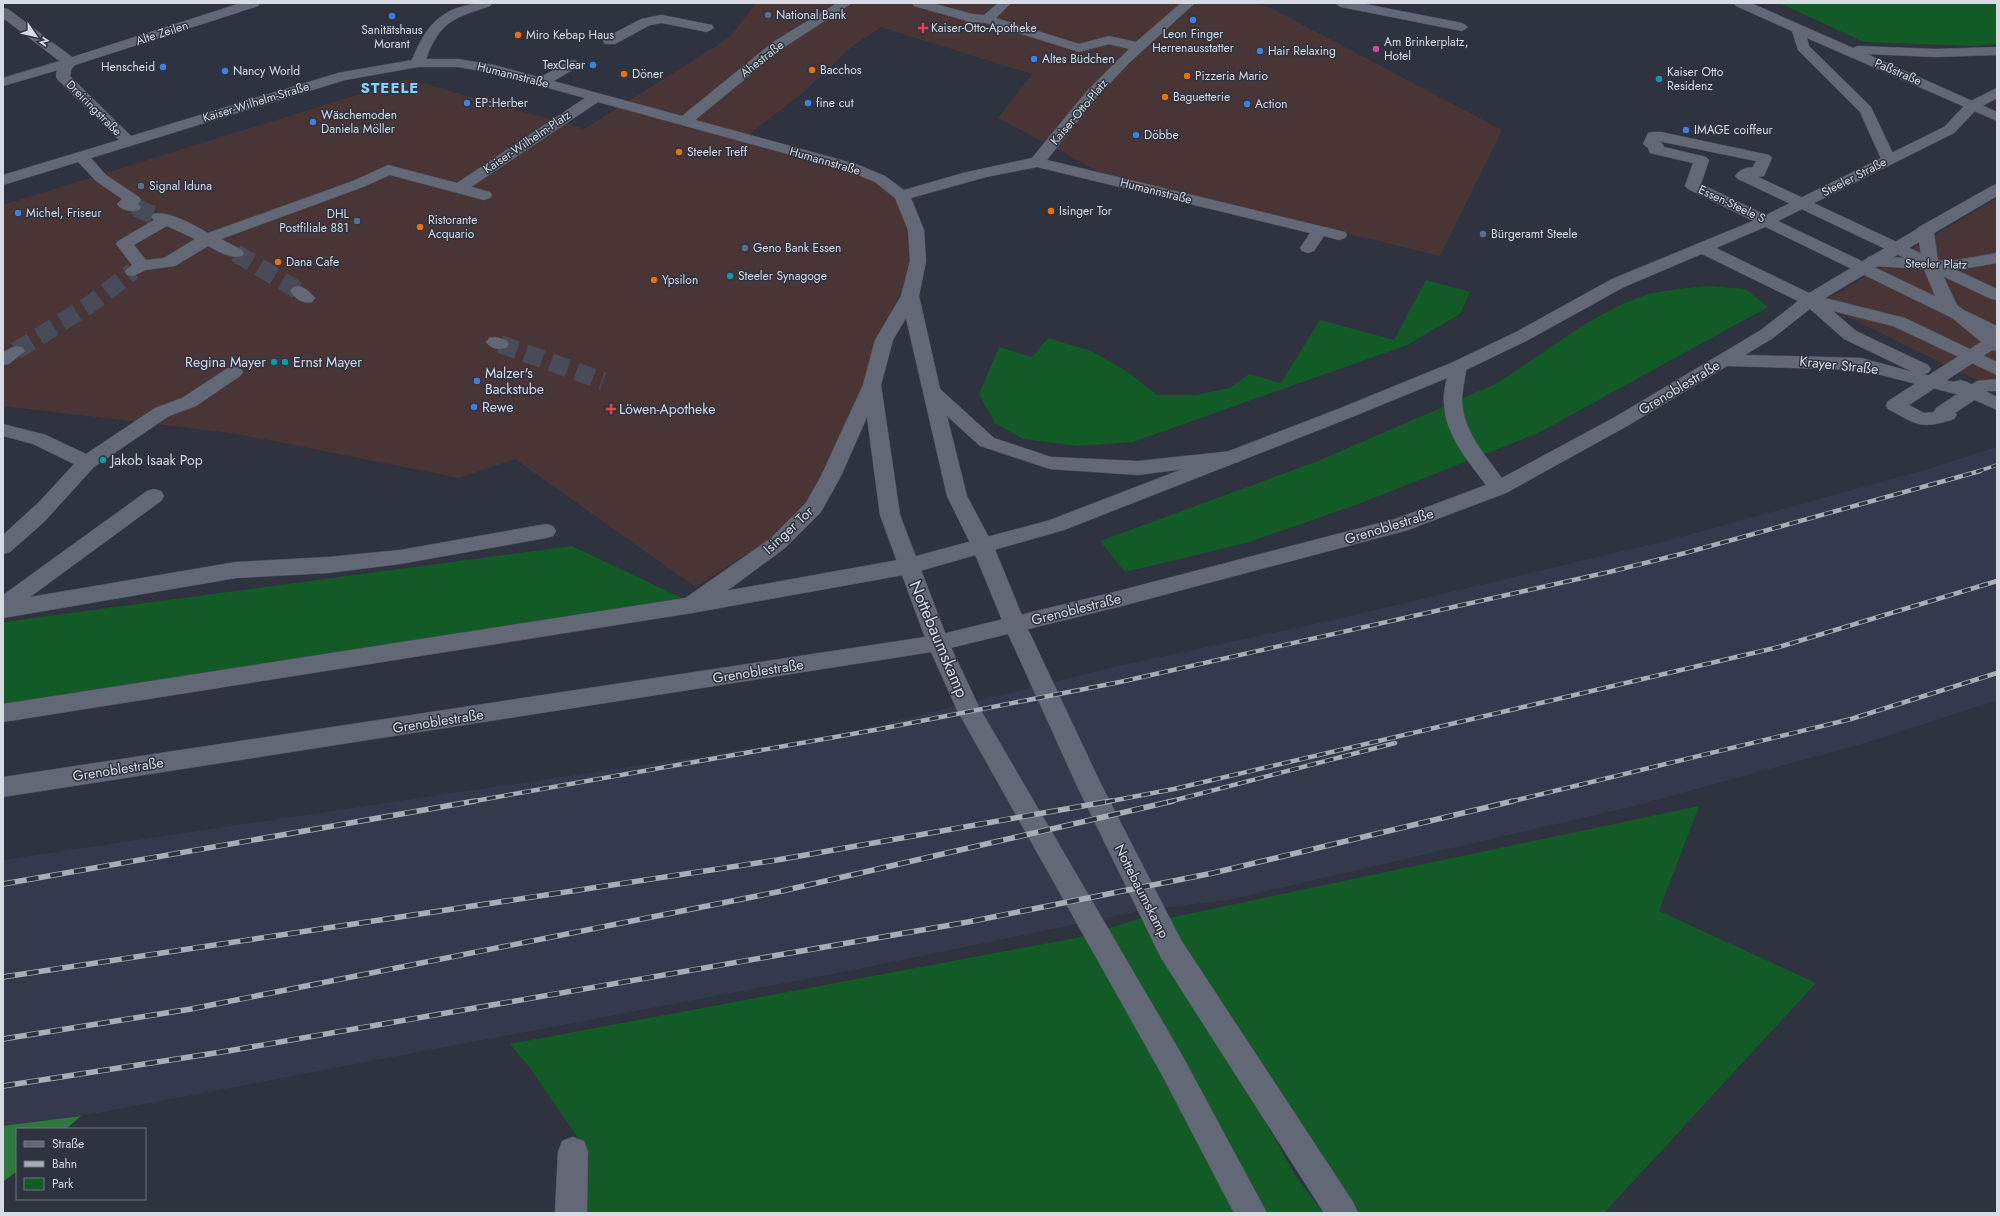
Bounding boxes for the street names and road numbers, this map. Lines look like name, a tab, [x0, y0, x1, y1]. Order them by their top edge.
street label: Alte Zeilen	[134, 16, 190, 50]
street label: Ahestraße	[736, 36, 788, 82]
street label: Paßstraße	[1872, 54, 1924, 90]
street label: Humannstraße	[475, 57, 551, 93]
street label: Kaiser-Otto-Platz	[1046, 75, 1112, 149]
street label: Dreiringstraße	[62, 76, 126, 140]
street label: Kaiser-Wilhelm-Straße	[201, 77, 311, 127]
street label: Kaiser-Wilhelm-Platz	[480, 106, 575, 178]
street label: Humannstraße	[787, 142, 863, 180]
street label: Steeler Straße	[1818, 153, 1890, 201]
street label: Humannstraße	[1118, 173, 1194, 209]
street label: Essen-Steele S	[1695, 181, 1769, 228]
street label: Steeler Platz	[1905, 254, 1968, 274]
street label: Krayer Straße	[1799, 351, 1879, 379]
street label: Grenoblestraße	[1635, 355, 1723, 419]
street label: Isinger Tor	[759, 501, 818, 558]
street label: Grenoblestraße	[1342, 503, 1436, 549]
street label: Nottebaumskamp	[904, 577, 975, 701]
street label: Grenoblestraße	[1029, 588, 1123, 630]
street label: Grenoblestraße	[711, 654, 805, 688]
street label: Grenoblestraße	[391, 704, 485, 738]
street label: Grenoblestraße	[71, 752, 165, 786]
street label: Nottebaumskamp	[1110, 841, 1174, 941]

